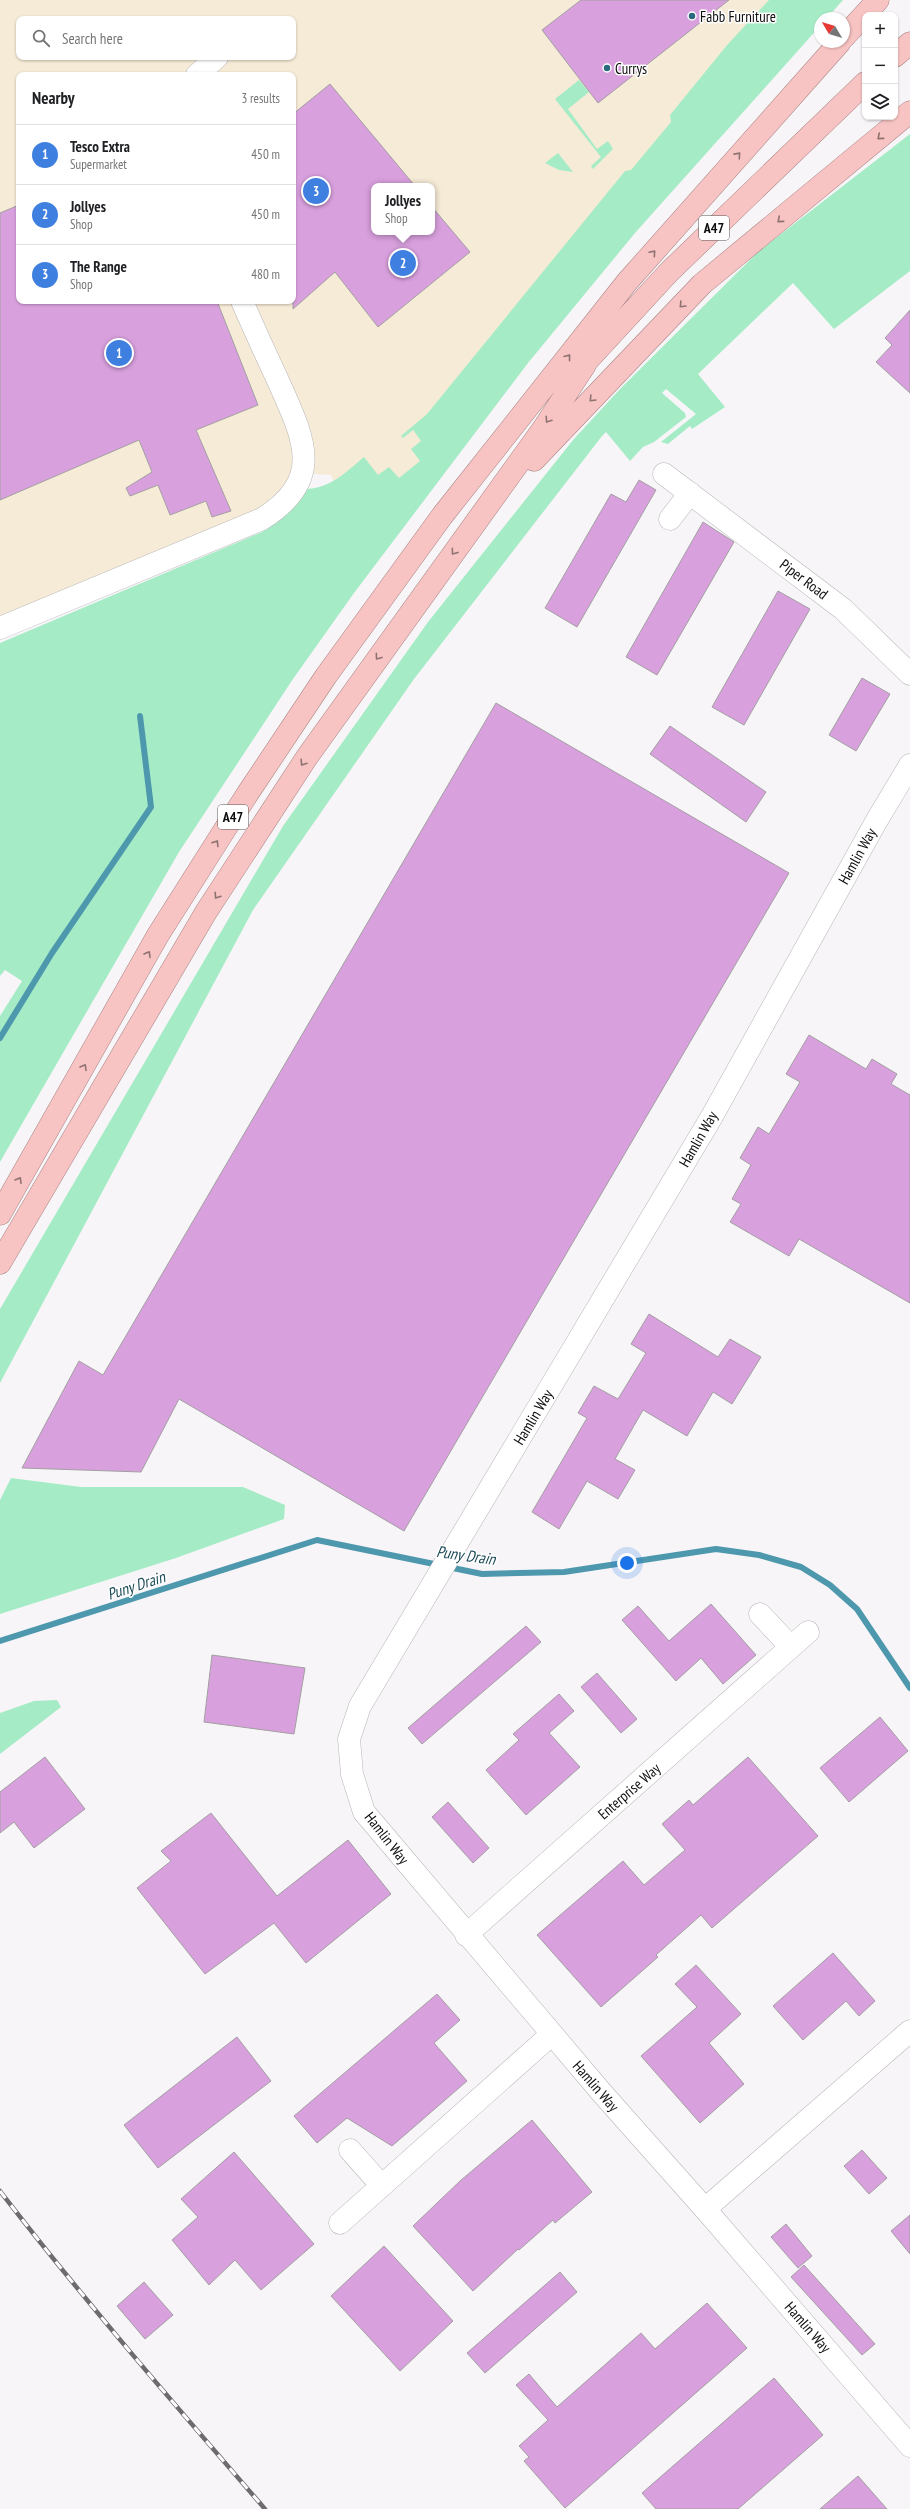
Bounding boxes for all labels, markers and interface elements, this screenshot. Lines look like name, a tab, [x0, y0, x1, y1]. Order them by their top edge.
place label: Fabb Furniture	[700, 7, 776, 26]
marker: Fabb Furniture	[687, 11, 697, 21]
north arrow	[814, 12, 850, 48]
map controls	[862, 12, 898, 120]
button: +	[862, 12, 898, 48]
search box	[16, 16, 296, 60]
icon: search	[30, 27, 52, 49]
text: Search here	[62, 29, 123, 48]
button: −	[862, 48, 898, 84]
place label: Currys	[615, 59, 647, 78]
marker: Currys	[602, 63, 612, 73]
button: layers	[862, 84, 898, 120]
text: Nearby	[32, 87, 75, 109]
text: 3 results	[241, 90, 280, 107]
one-way arrow	[877, 133, 885, 140]
text: Tesco Extra	[70, 137, 130, 156]
text: 1	[42, 146, 48, 163]
text: 450 m	[251, 146, 280, 163]
one-way arrow	[734, 153, 741, 160]
text: Supermarket	[70, 156, 127, 173]
pin: 3	[303, 176, 329, 206]
popup	[371, 183, 435, 235]
text: Jollyes	[385, 191, 421, 210]
text: Jollyes	[70, 197, 106, 216]
text: 2	[42, 206, 48, 223]
text: 450 m	[251, 206, 280, 223]
text: Shop	[385, 210, 408, 227]
one-way arrow	[777, 215, 784, 222]
text: Shop	[70, 216, 93, 233]
road number: A47	[699, 216, 729, 240]
pin: 2	[390, 248, 416, 278]
one-way arrow	[648, 250, 655, 258]
text: The Range	[70, 257, 127, 276]
text: 3	[42, 266, 48, 283]
text: 480 m	[251, 266, 280, 283]
text: Shop	[70, 276, 93, 293]
one-way arrow	[679, 300, 687, 308]
pin: 1	[106, 338, 132, 368]
one-way arrow	[563, 355, 570, 362]
one-way arrow	[589, 394, 597, 402]
one-way arrow	[546, 416, 553, 423]
one-way arrow	[452, 547, 459, 554]
street label: Piper Road	[776, 555, 832, 603]
one-way arrow	[376, 653, 383, 660]
one-way arrow	[300, 759, 307, 766]
road number: A47	[218, 805, 248, 829]
street label: Hamlin Way	[834, 824, 880, 887]
one-way arrow	[211, 841, 218, 848]
one-way arrow	[214, 892, 222, 899]
one-way arrow	[143, 951, 150, 958]
one-way arrow	[79, 1064, 86, 1071]
street label: Hamlin Way	[674, 1107, 722, 1170]
one-way arrow	[15, 1177, 22, 1184]
street label: Hamlin Way	[509, 1386, 557, 1448]
water label: Puny Drain	[435, 1541, 498, 1569]
your location	[617, 1553, 637, 1573]
water label: Puny Drain	[105, 1566, 168, 1604]
street label: Enterprise Way	[594, 1758, 664, 1823]
street label: Hamlin Way	[361, 1808, 414, 1868]
street label: Hamlin Way	[569, 2057, 624, 2116]
street label: Hamlin Way	[781, 2298, 836, 2357]

